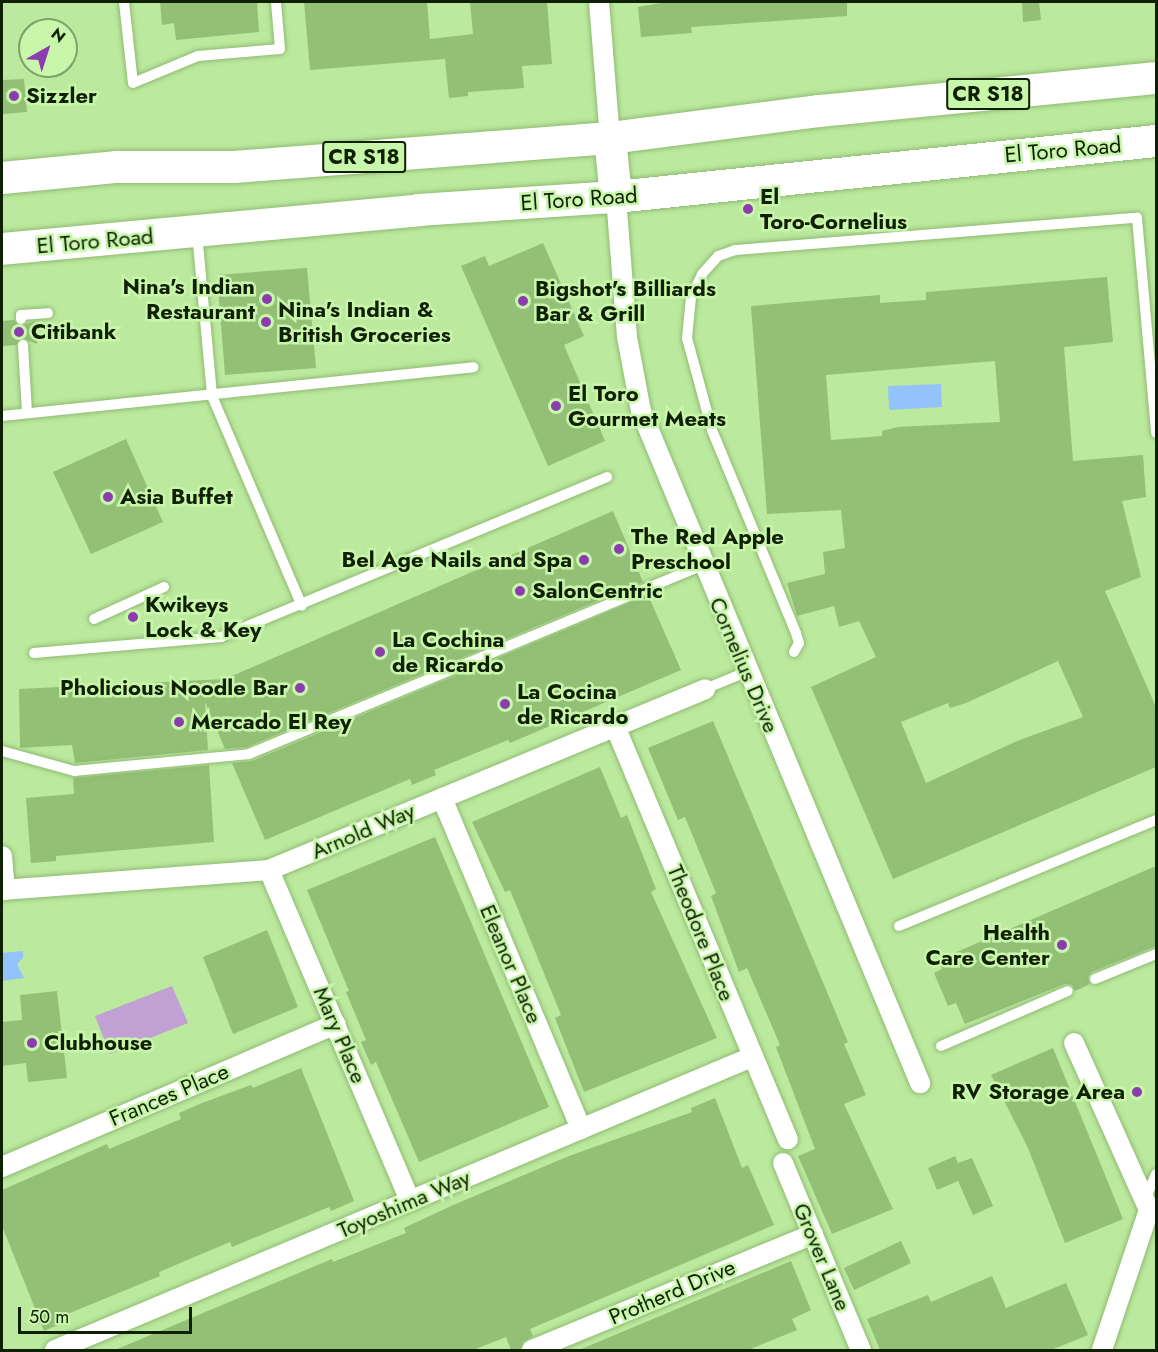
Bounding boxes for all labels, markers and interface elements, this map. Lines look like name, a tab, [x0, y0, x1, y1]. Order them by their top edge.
north arrow	[18, 18, 78, 78]
text: N	[46, 22, 71, 48]
road number: CR S18	[946, 76, 1030, 112]
place label: Sizzler	[26, 83, 97, 109]
marker: Sizzler	[7, 89, 21, 103]
street label: El Toro Road	[1004, 132, 1122, 168]
road number: CR S18	[322, 139, 406, 175]
street label: El Toro Road	[520, 182, 638, 216]
place label: El Toro-Cornelius	[760, 183, 907, 234]
marker: El Toro-Cornelius	[741, 202, 755, 216]
street label: El Toro Road	[36, 223, 154, 259]
place label: Nina's Indian Restaurant	[123, 273, 255, 324]
place label: Bigshot's Billiards Bar & Grill	[535, 275, 716, 326]
marker: Nina's Indian Restaurant	[260, 292, 274, 306]
marker: Bigshot's Billiards Bar & Grill	[516, 294, 530, 308]
place label: Nina's Indian & British Groceries	[278, 296, 451, 348]
marker: Nina's Indian & British Groceries	[259, 315, 273, 329]
place label: Citibank	[31, 319, 116, 345]
marker: Citibank	[12, 325, 26, 339]
place label: El Toro Gourmet Meats	[568, 380, 726, 432]
marker: El Toro Gourmet Meats	[549, 399, 563, 413]
place label: Asia Buffet	[120, 484, 233, 510]
marker: Asia Buffet	[101, 490, 115, 504]
place label: The Red Apple Preschool	[631, 523, 784, 574]
marker: The Red Apple Preschool	[612, 542, 626, 556]
place label: Bel Age Nails and Spa	[342, 547, 572, 573]
marker: Bel Age Nails and Spa	[577, 553, 591, 567]
place label: SalonCentric	[532, 578, 663, 604]
marker: SalonCentric	[513, 584, 527, 598]
place label: Kwikeys Lock & Key	[145, 591, 261, 642]
street label: Cornelius Drive	[704, 593, 784, 737]
marker: Kwikeys Lock & Key	[126, 610, 140, 624]
place label: La Cochina de Ricardo	[392, 626, 504, 678]
marker: La Cochina de Ricardo	[373, 645, 387, 659]
place label: Pholicious Noodle Bar	[60, 675, 288, 701]
place label: La Cocina de Ricardo	[517, 678, 628, 730]
marker: Pholicious Noodle Bar	[293, 681, 307, 695]
marker: La Cocina de Ricardo	[498, 697, 512, 711]
place label: Mercado El Rey	[191, 709, 352, 735]
marker: Mercado El Rey	[172, 715, 186, 729]
street label: Arnold Way	[307, 797, 419, 865]
street label: Theodore Place	[662, 861, 740, 1005]
street label: Eleanor Place	[474, 901, 548, 1027]
place label: Health Care Center	[925, 919, 1050, 970]
marker: Health Care Center	[1055, 938, 1069, 952]
street label: Mary Place	[308, 983, 372, 1087]
place label: Clubhouse	[44, 1030, 152, 1056]
marker: Clubhouse	[25, 1036, 39, 1050]
street label: Frances Place	[105, 1058, 233, 1132]
place label: RV Storage Area	[951, 1079, 1125, 1105]
marker: RV Storage Area	[1130, 1085, 1144, 1099]
street label: Toyoshima Way	[334, 1164, 474, 1244]
street label: Grover Lane	[788, 1199, 856, 1315]
street label: Protherd Drive	[605, 1254, 739, 1330]
scale bar	[21, 1295, 195, 1333]
text: 50 m	[29, 1304, 69, 1330]

